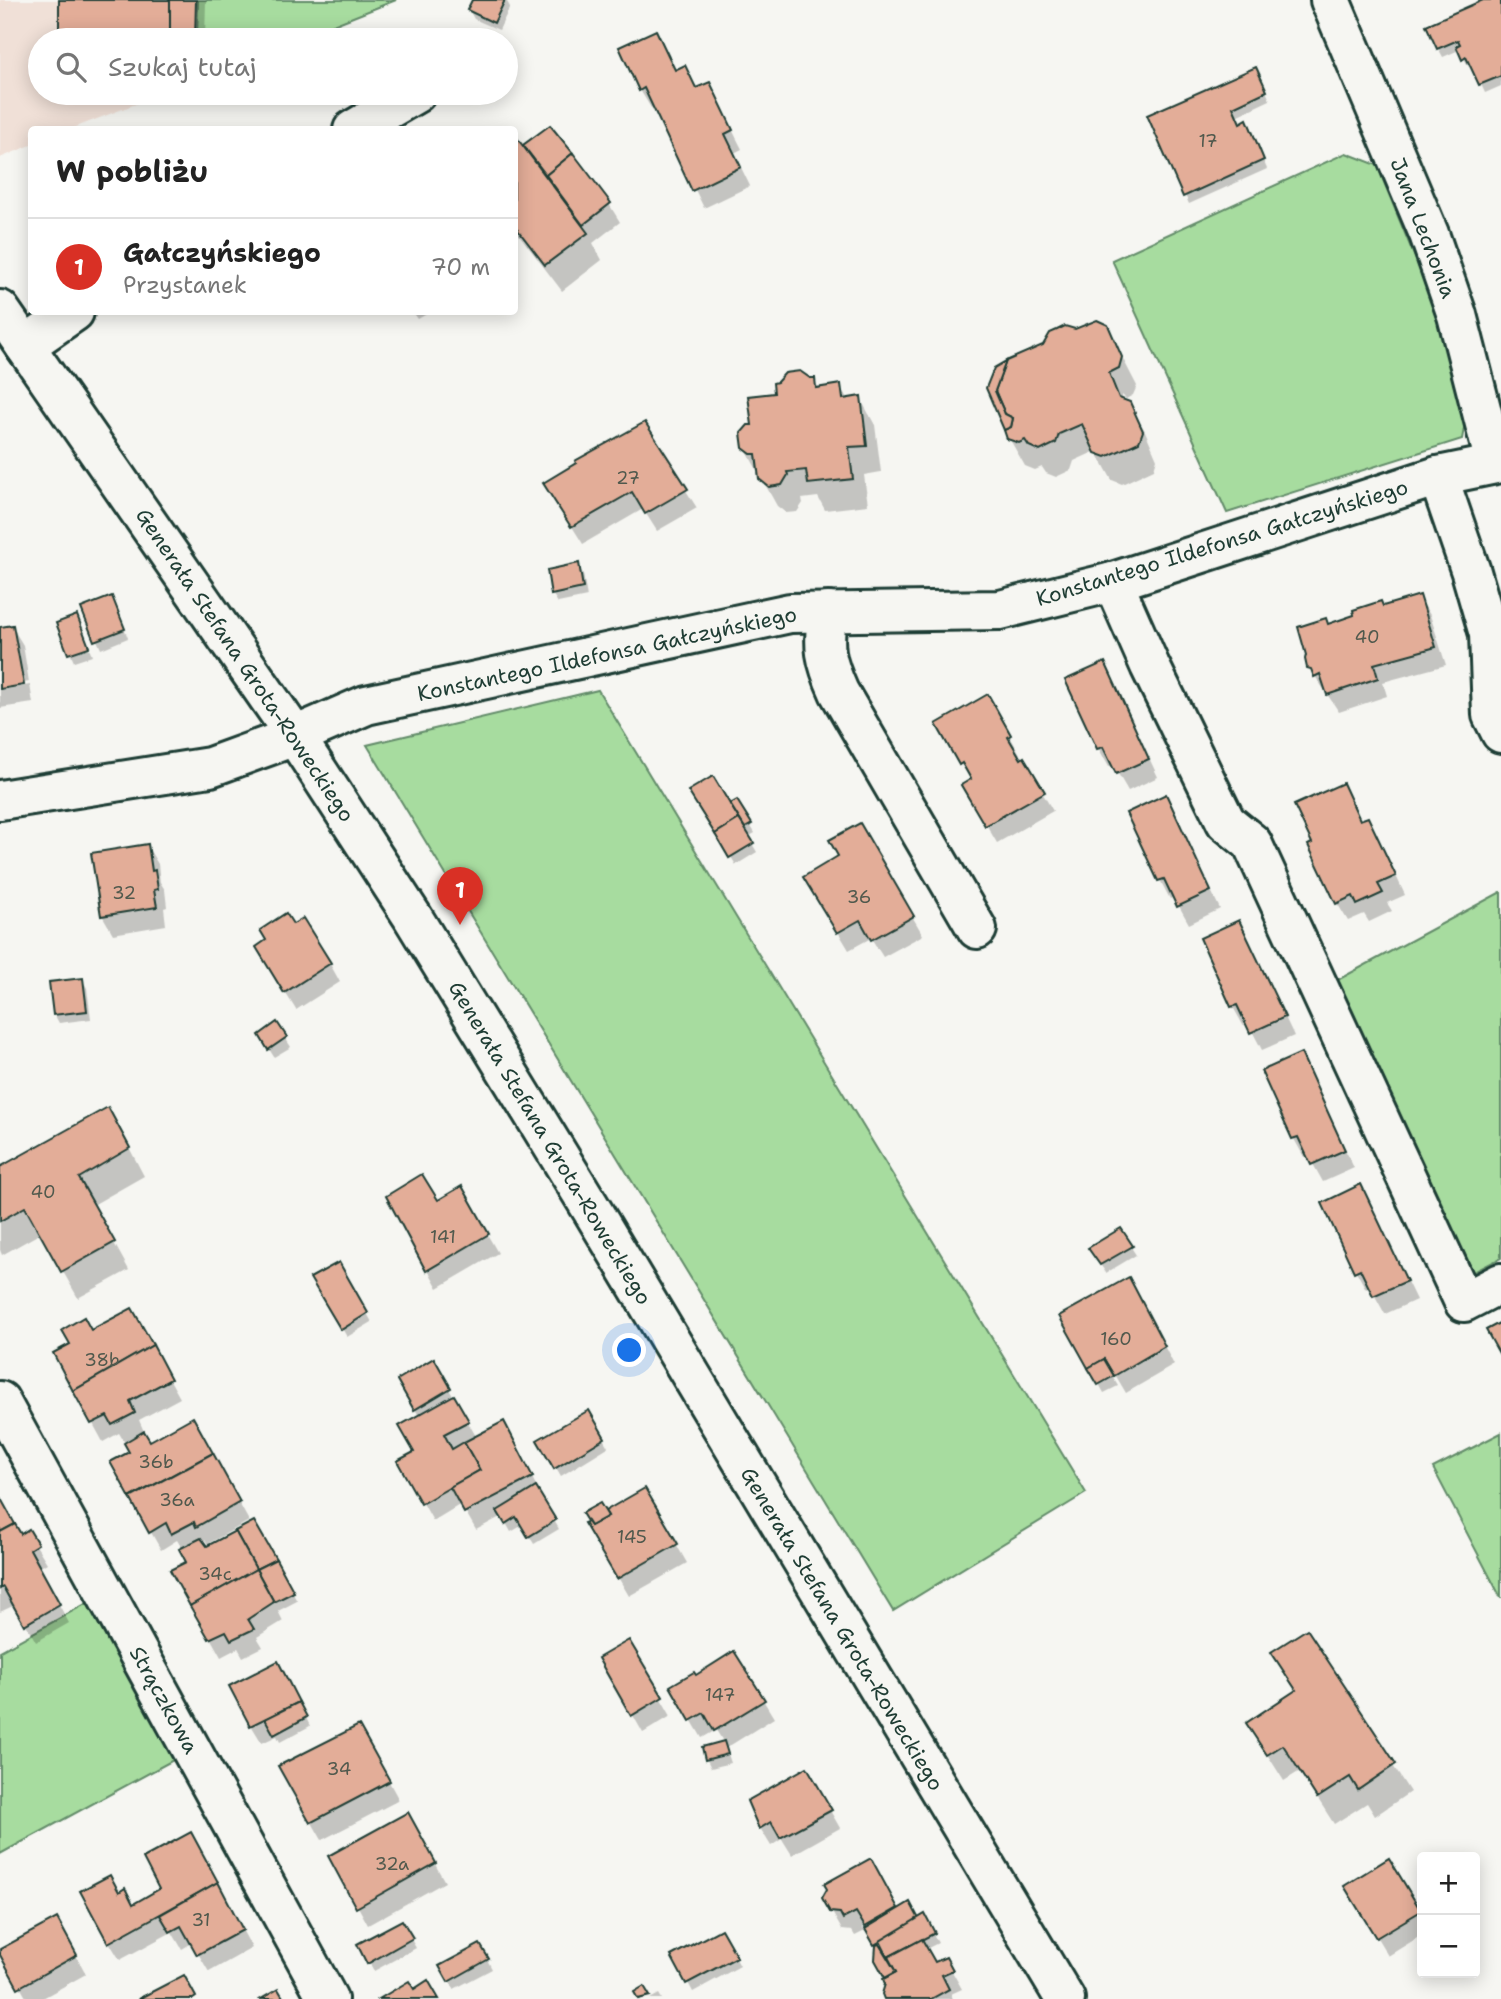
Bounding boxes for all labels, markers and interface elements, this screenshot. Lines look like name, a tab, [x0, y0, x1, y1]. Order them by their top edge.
search box	[28, 28, 518, 105]
icon: search	[52, 48, 90, 86]
text: Szukaj tutaj	[108, 49, 257, 84]
house number: 17	[1198, 129, 1218, 153]
text: W pobliżu	[56, 151, 208, 192]
street label: Jana Lechonia	[1383, 154, 1463, 302]
text: Gałczyńskiego	[123, 235, 321, 270]
text: 1	[74, 252, 84, 282]
text: 70 m	[431, 252, 490, 282]
text: Przystanek	[123, 270, 247, 300]
house number: 27	[616, 466, 640, 490]
street label: Konstantego Ildefonsa Gałczyńskiego	[1033, 473, 1411, 613]
street label: Generała Stefana Grota-Roweckiego	[129, 503, 361, 827]
street label: Konstantego Ildefonsa Gałczyńskiego	[415, 600, 799, 708]
house number: 40	[1354, 625, 1380, 649]
pin: 1	[437, 867, 483, 925]
house number: 32	[112, 881, 136, 905]
house number: 36	[847, 885, 871, 909]
street label: Generała Stefana Grota-Roweckiego	[442, 976, 658, 1310]
house number: 40	[30, 1180, 56, 1204]
house number: 141	[430, 1225, 456, 1249]
house number: 160	[1100, 1327, 1132, 1351]
your location	[612, 1333, 646, 1367]
house number: 38b	[84, 1348, 120, 1372]
house number: 36b	[138, 1450, 174, 1474]
street label: Generała Stefana Grota-Roweckiego	[734, 1462, 950, 1796]
house number: 36a	[159, 1488, 195, 1512]
house number: 145	[617, 1525, 647, 1549]
house number: 34c	[198, 1562, 232, 1586]
street label: Strączkowa	[123, 1641, 205, 1759]
house number: 147	[705, 1683, 735, 1707]
house number: 34	[327, 1757, 351, 1781]
house number: 32a	[375, 1852, 409, 1876]
map controls	[1417, 1852, 1480, 1978]
button: +	[1417, 1852, 1480, 1915]
house number: 31	[191, 1908, 211, 1932]
button: −	[1417, 1915, 1480, 1978]

